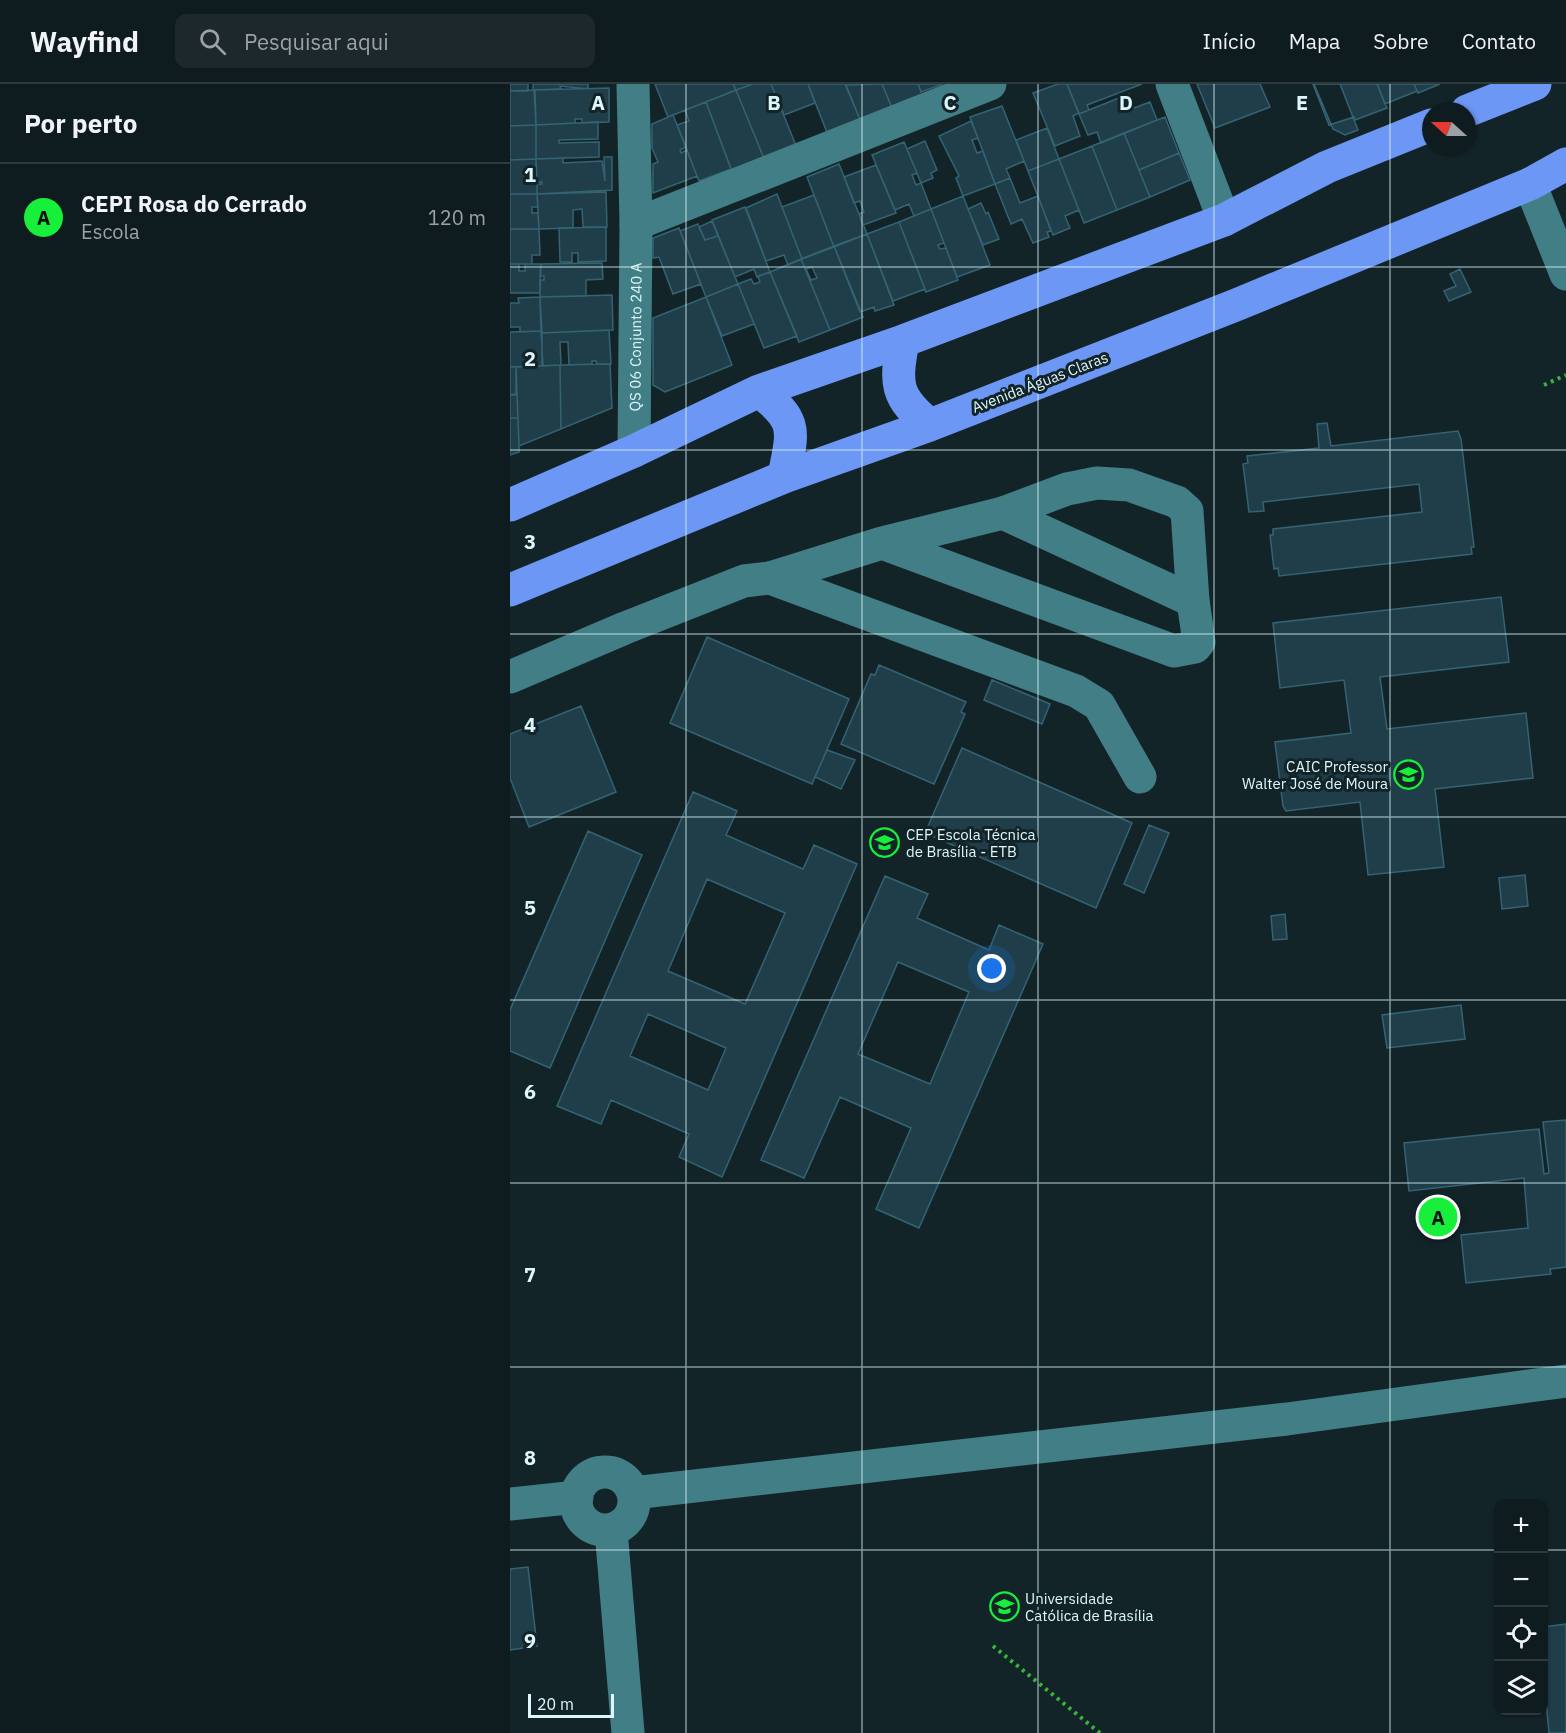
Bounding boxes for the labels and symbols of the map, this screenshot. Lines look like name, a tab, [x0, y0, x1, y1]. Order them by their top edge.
text: A	[591, 89, 605, 116]
text: B	[767, 89, 781, 116]
text: C	[943, 89, 957, 116]
text: D	[1119, 89, 1133, 116]
text: E	[1296, 89, 1308, 116]
north arrow	[1422, 102, 1476, 156]
text: 1	[524, 161, 536, 188]
street label: QS 06 Conjunto 240 A	[625, 262, 645, 412]
text: 2	[524, 345, 536, 372]
street label: Avenida Águas Claras	[969, 347, 1111, 417]
text: 3	[524, 528, 536, 555]
text: 4	[524, 711, 536, 738]
place label: CAIC Professor Walter José de Moura	[1242, 757, 1388, 793]
school or university icon: CAIC Professor Walter José de Moura	[1393, 759, 1425, 791]
place label: CEP Escola Técnica de Brasília - ETB	[906, 825, 1035, 861]
school or university icon: CEP Escola Técnica de Brasília - ETB	[869, 827, 901, 859]
text: 5	[524, 894, 536, 921]
your location	[977, 954, 1006, 983]
text: 6	[524, 1078, 536, 1105]
pin: A	[1418, 1194, 1458, 1240]
text: 7	[524, 1261, 536, 1288]
text: 8	[524, 1444, 536, 1471]
place label: Universidade Católica de Brasília	[1025, 1589, 1153, 1625]
school or university icon: Universidade Católica de Brasília	[988, 1591, 1020, 1623]
text: 9	[524, 1627, 536, 1654]
scale bar	[528, 1691, 614, 1718]

